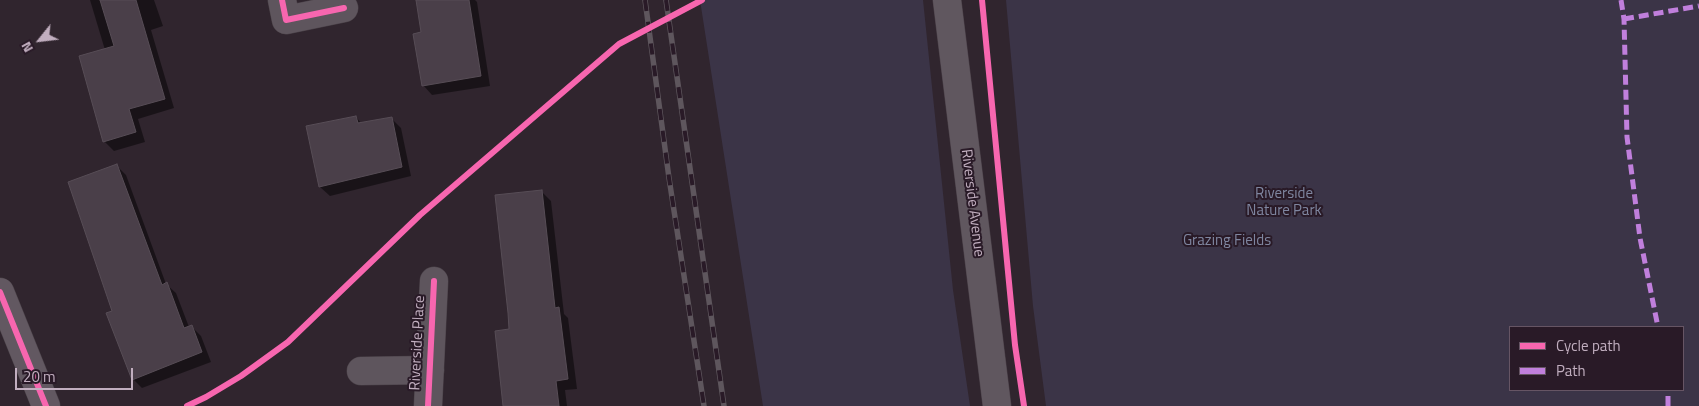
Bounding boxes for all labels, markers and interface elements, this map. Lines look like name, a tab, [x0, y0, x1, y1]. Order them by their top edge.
north arrow	[15, 15, 65, 65]
text: N	[15, 38, 38, 57]
street label: Riverside Avenue	[956, 148, 988, 258]
park label: Riverside Nature Park	[1246, 185, 1322, 220]
park label: Grazing Fields	[1183, 232, 1271, 250]
street label: Riverside Place	[407, 295, 429, 391]
legend	[1509, 326, 1684, 391]
text: Cycle path	[1556, 334, 1621, 357]
scale bar	[18, 358, 135, 390]
text: Path	[1556, 359, 1586, 382]
text: 20 m	[23, 365, 56, 388]

